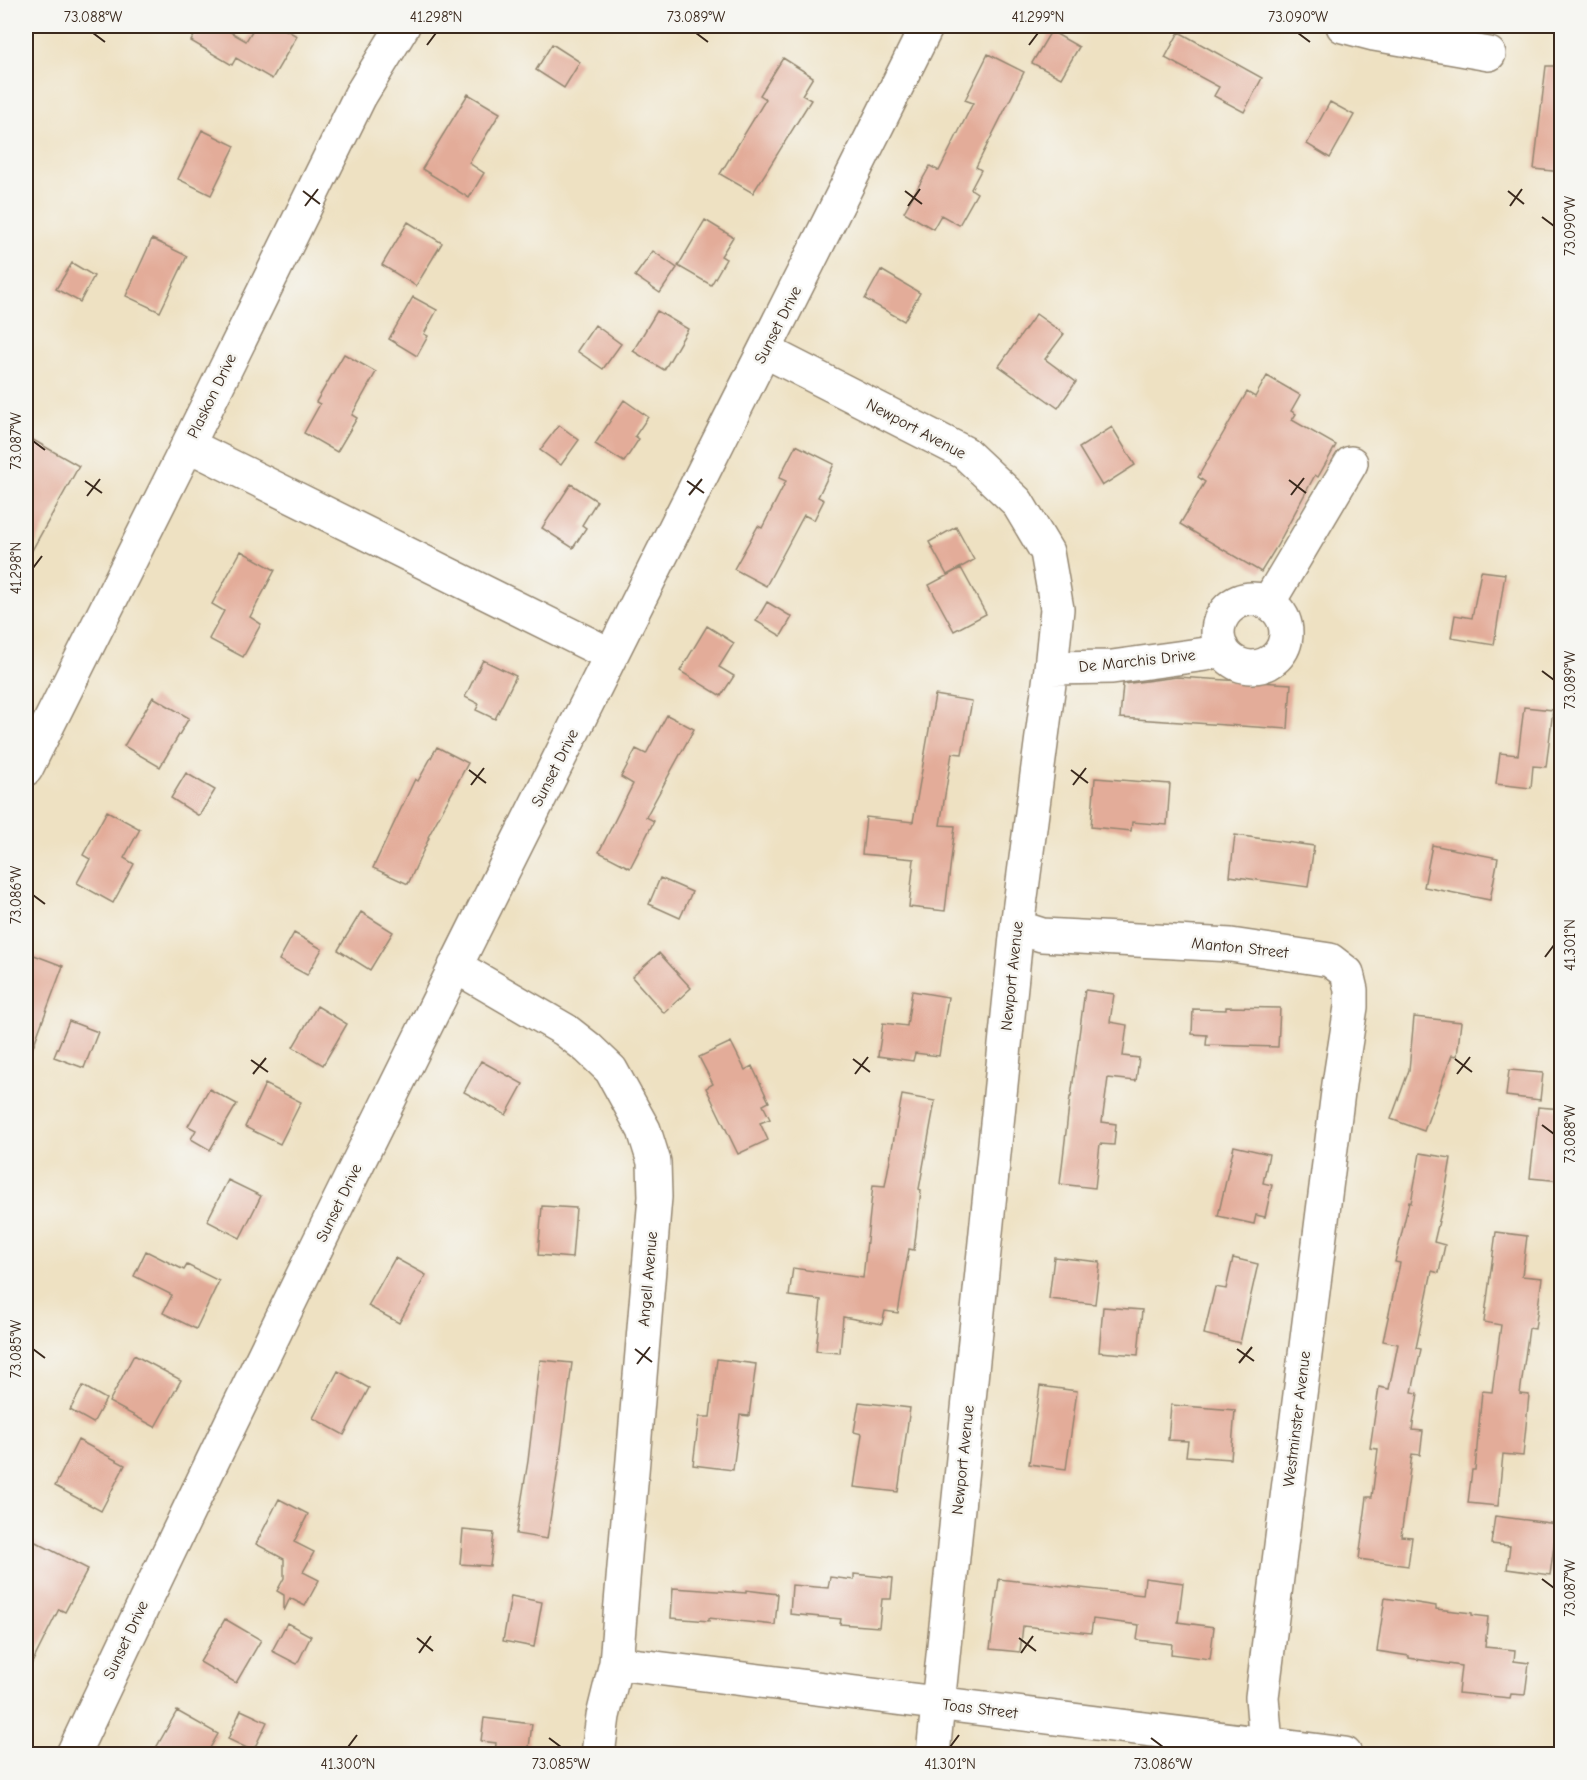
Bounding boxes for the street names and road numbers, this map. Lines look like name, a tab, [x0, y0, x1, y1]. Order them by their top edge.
street label: Sunset Drive	[751, 283, 805, 367]
street label: Plaskon Drive	[184, 351, 240, 441]
street label: Newport Avenue	[863, 395, 969, 463]
street label: De Marchis Drive	[1078, 646, 1196, 676]
street label: Sunset Drive	[528, 726, 582, 810]
street label: Newport Avenue	[997, 920, 1027, 1032]
street label: Manton Street	[1191, 934, 1290, 962]
street label: Sunset Drive	[312, 1161, 366, 1245]
street label: Angell Avenue	[635, 1231, 661, 1327]
street label: Westminster Avenue	[1280, 1350, 1314, 1488]
street label: Newport Avenue	[948, 1404, 978, 1516]
street label: Sunset Drive	[100, 1598, 152, 1682]
street label: Toas Street	[941, 1695, 1019, 1723]

